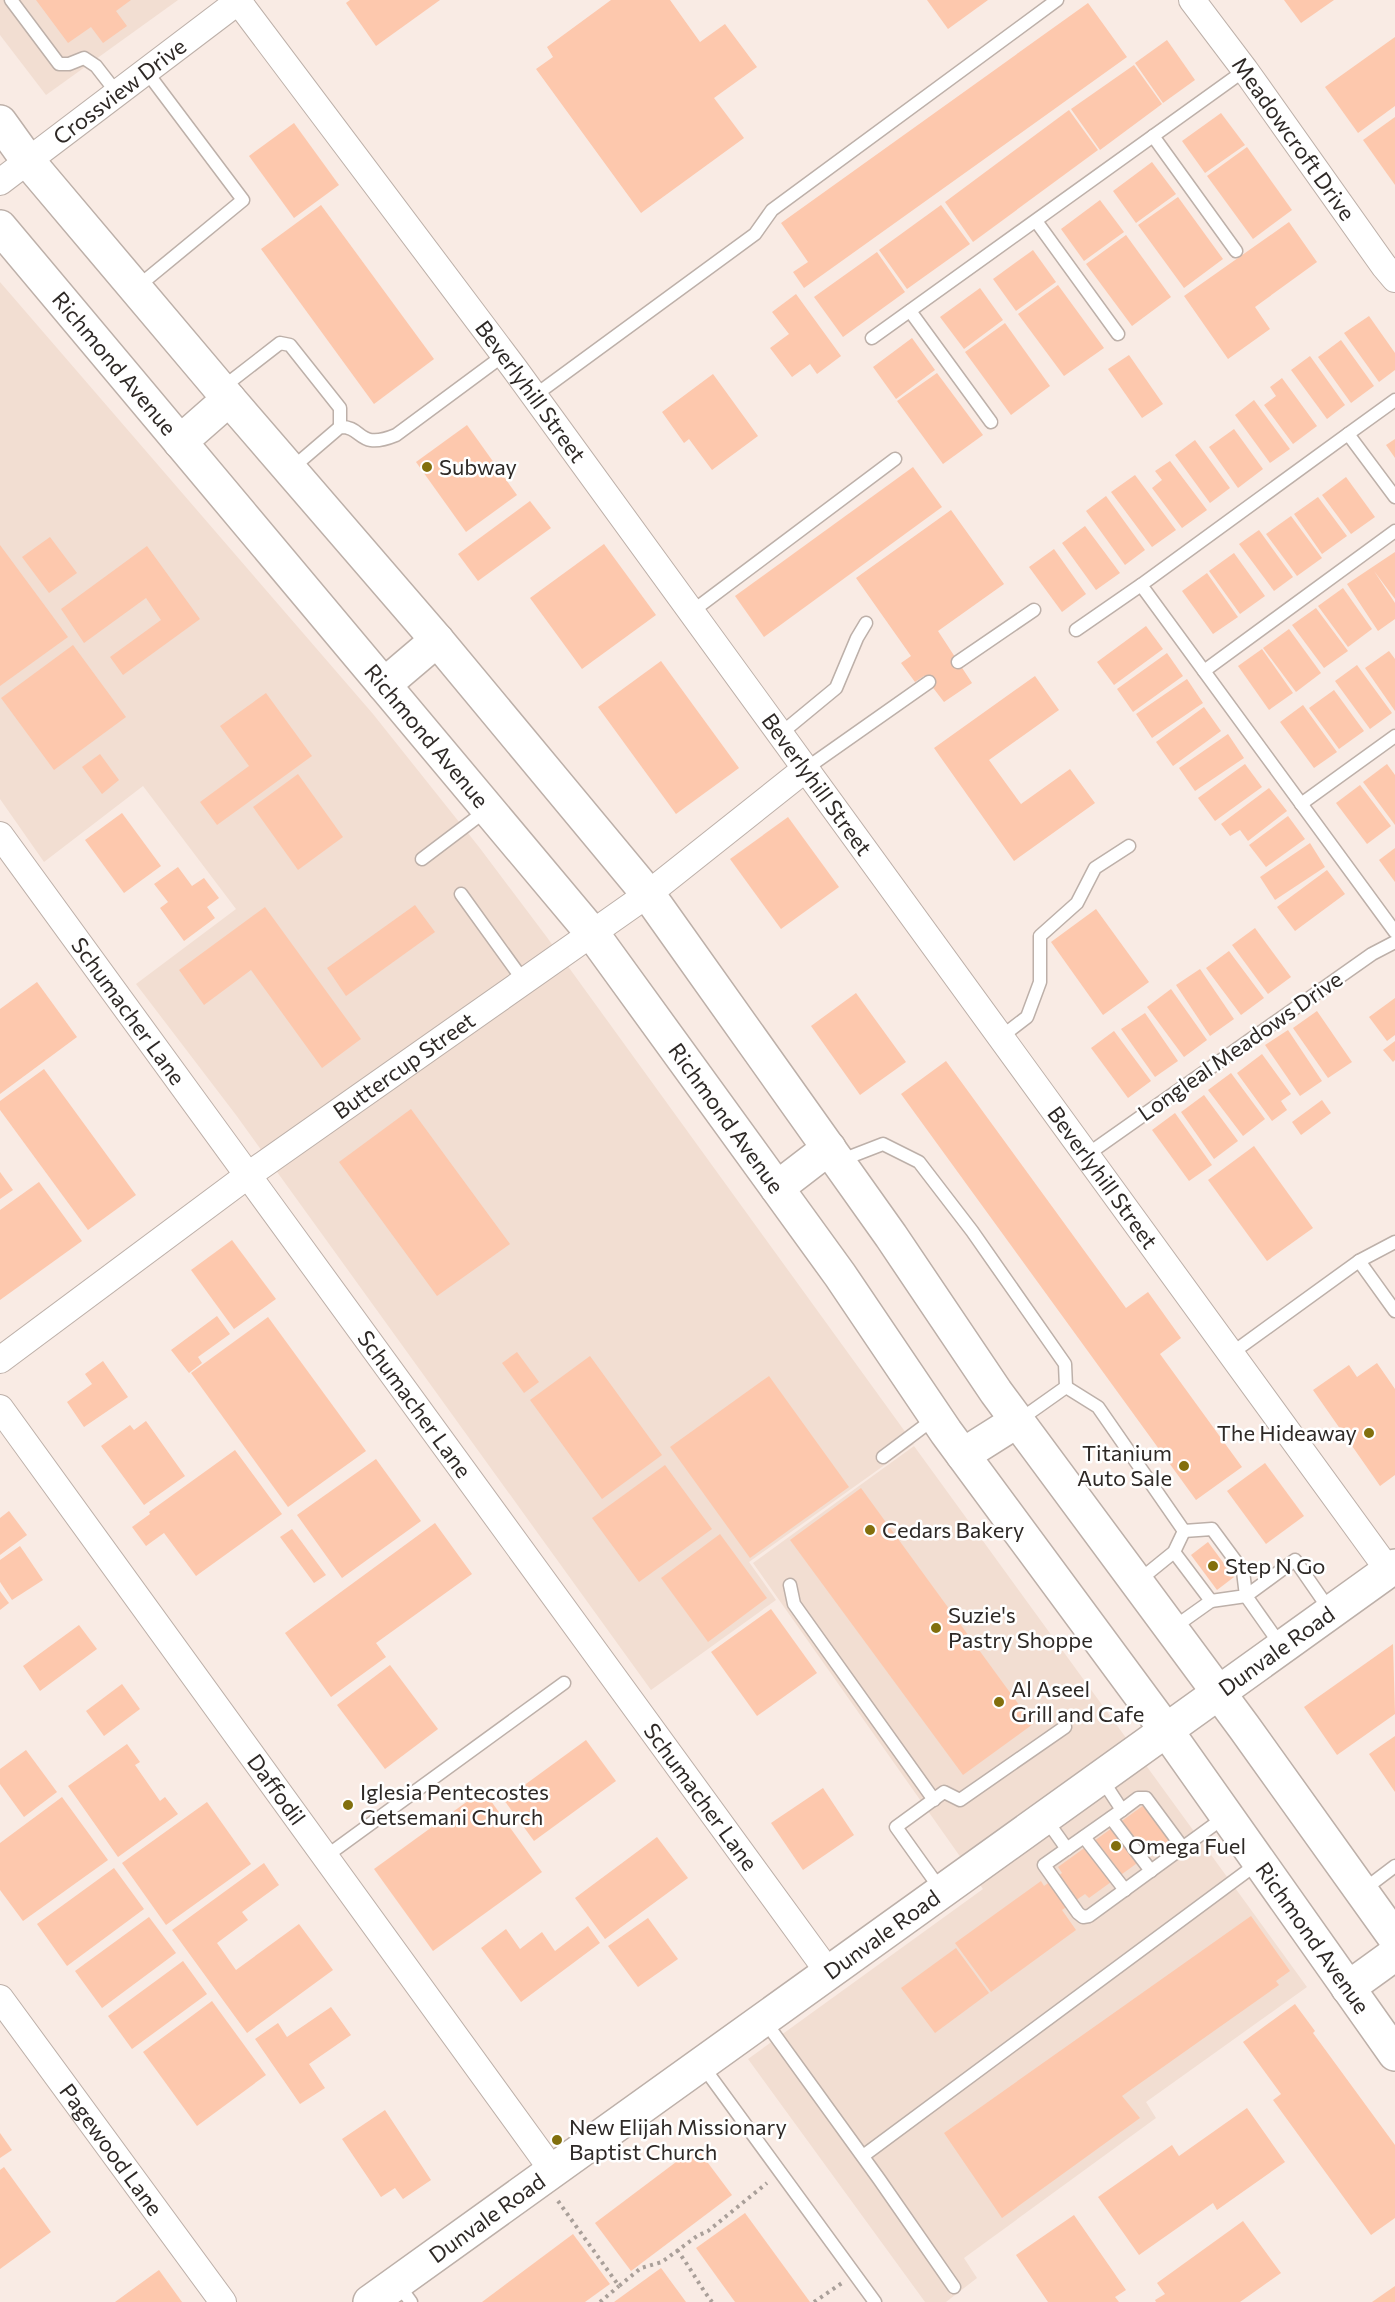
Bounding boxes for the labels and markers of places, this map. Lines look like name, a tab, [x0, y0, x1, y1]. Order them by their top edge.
place label: Subway	[439, 453, 517, 480]
marker: Subway	[420, 460, 434, 474]
place label: The Hideaway	[1217, 1419, 1357, 1446]
marker: The Hideaway	[1362, 1426, 1376, 1440]
place label: Titanium Auto Sale	[1077, 1439, 1172, 1491]
marker: Titanium Auto Sale	[1177, 1459, 1191, 1473]
place label: Cedars Bakery	[882, 1516, 1024, 1543]
marker: Cedars Bakery	[863, 1523, 877, 1537]
place label: Step N Go	[1225, 1552, 1325, 1579]
marker: Step N Go	[1206, 1559, 1220, 1573]
place label: Suzie's Pastry Shoppe	[948, 1601, 1093, 1653]
marker: Suzie's Pastry Shoppe	[929, 1621, 943, 1635]
place label: Al Aseel Grill and Cafe	[1011, 1675, 1144, 1727]
marker: Al Aseel Grill and Cafe	[992, 1695, 1006, 1709]
place label: Iglesia Pentecostes Getsemani Church	[360, 1778, 549, 1830]
marker: Iglesia Pentecostes Getsemani Church	[341, 1798, 355, 1812]
place label: Omega Fuel	[1128, 1832, 1246, 1859]
marker: Omega Fuel	[1109, 1839, 1123, 1853]
place label: New Elijah Missionary Baptist Church	[569, 2113, 787, 2165]
marker: New Elijah Missionary Baptist Church	[550, 2133, 564, 2147]

